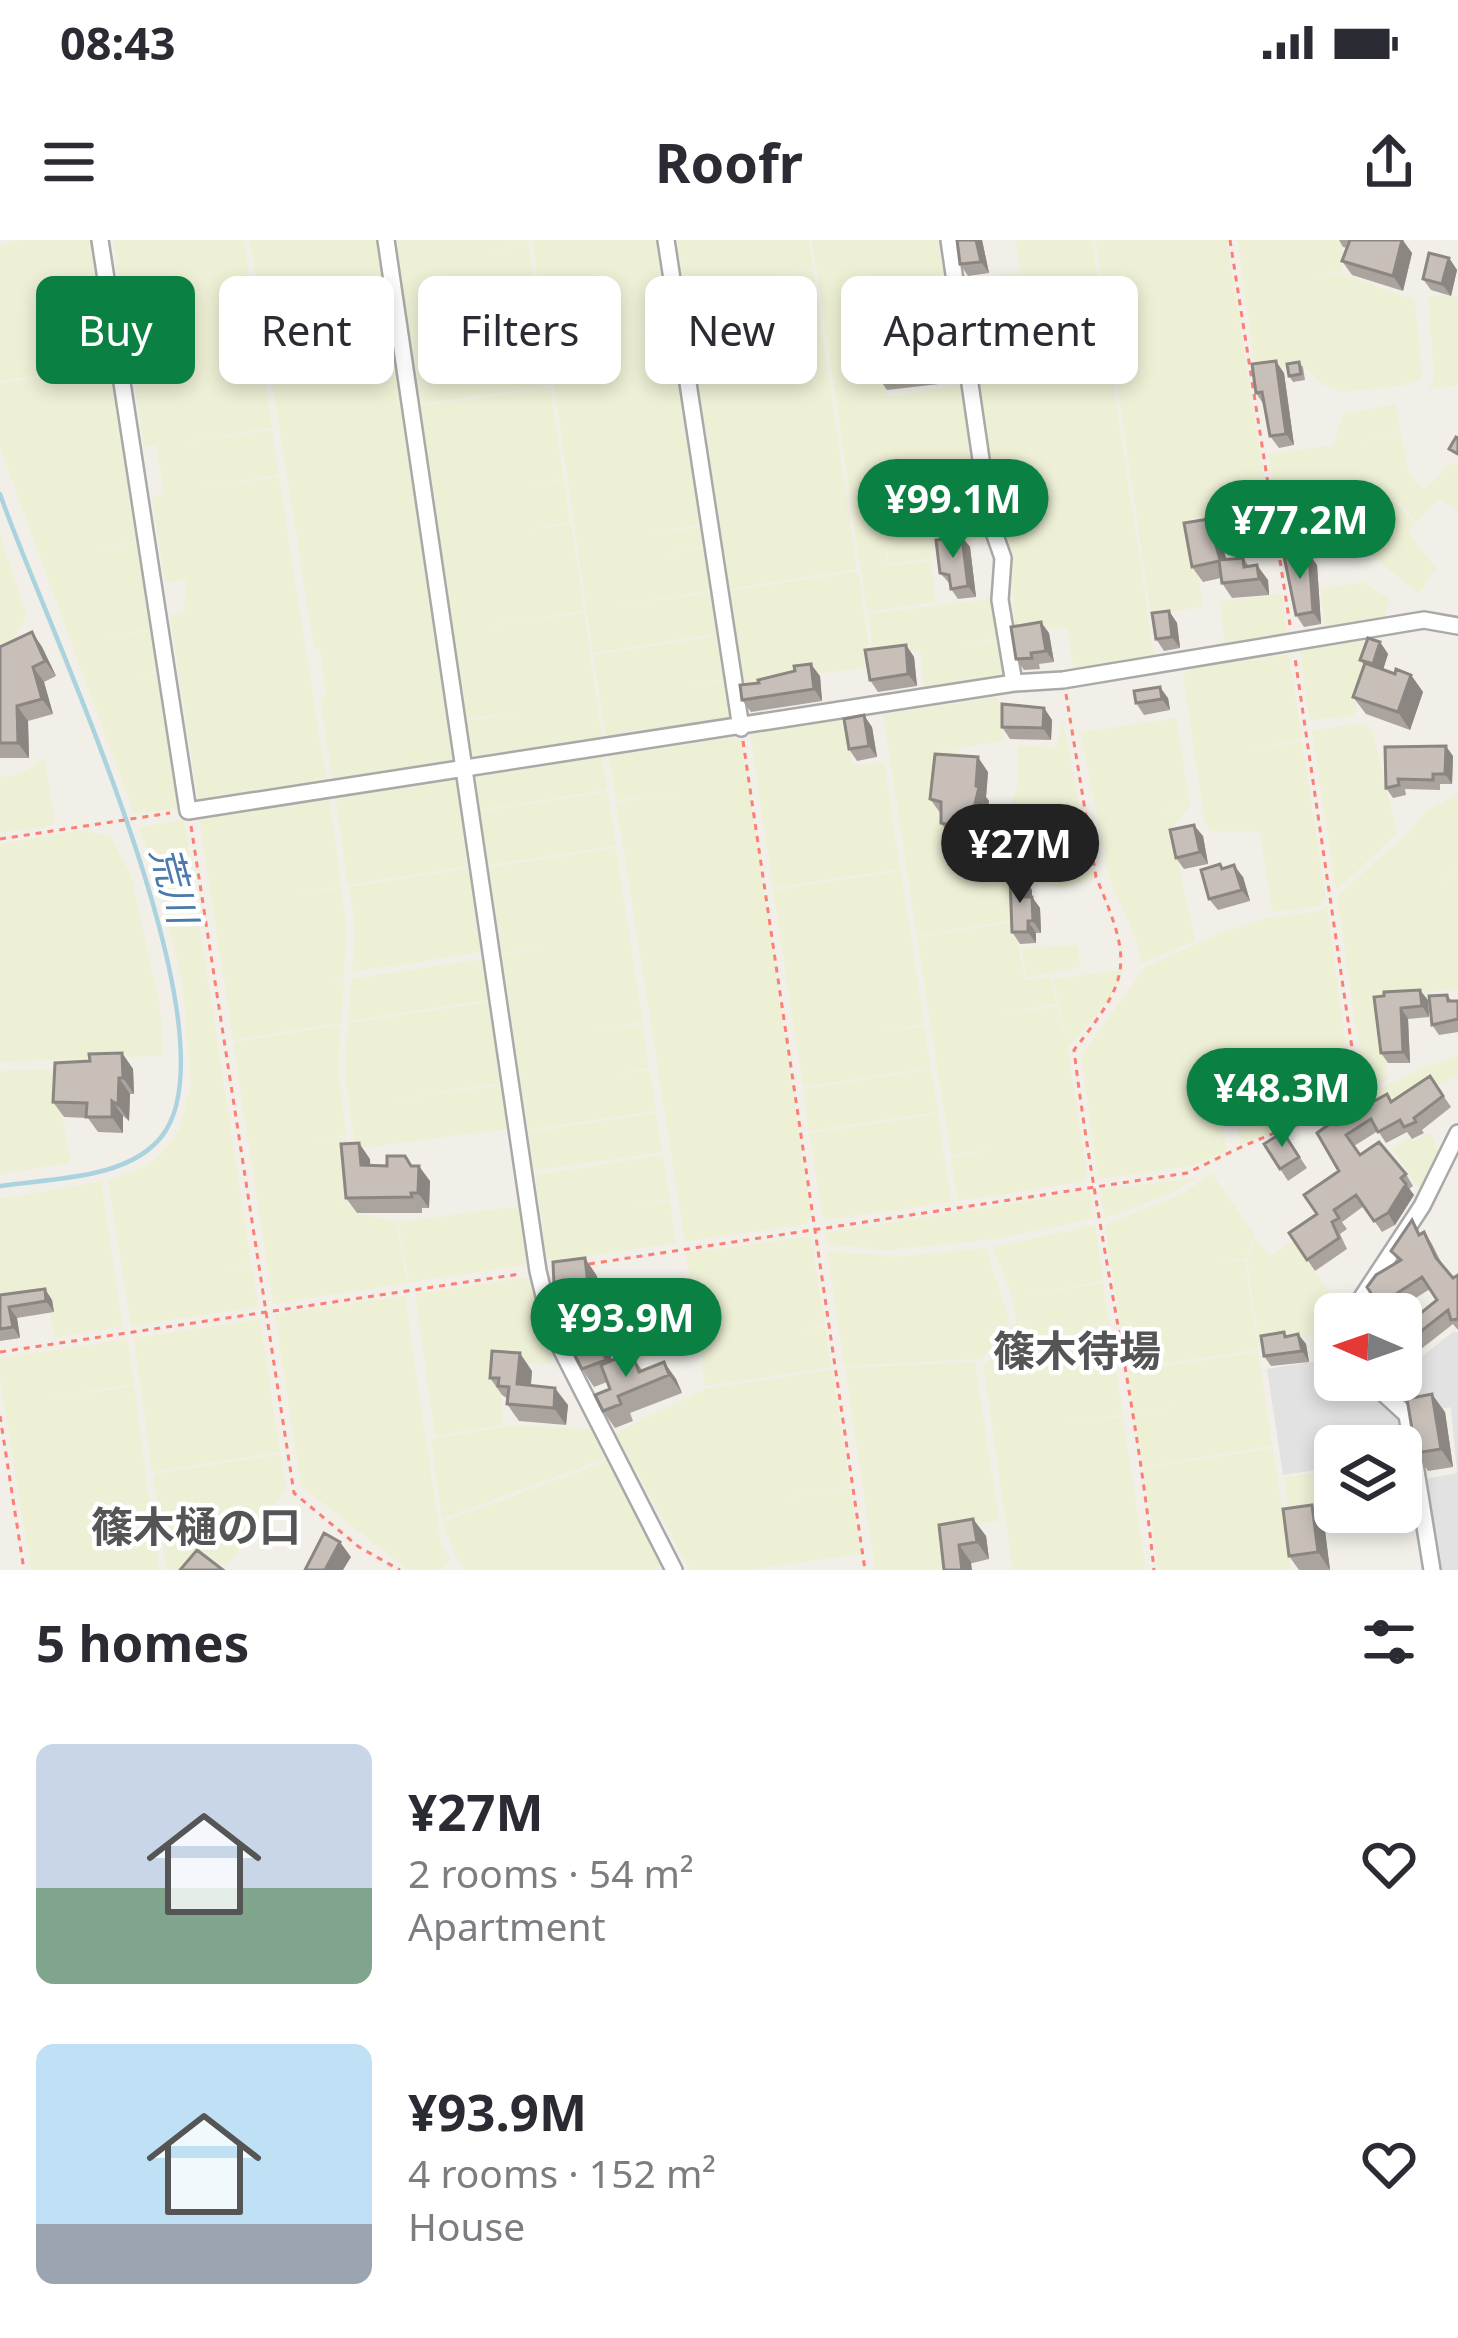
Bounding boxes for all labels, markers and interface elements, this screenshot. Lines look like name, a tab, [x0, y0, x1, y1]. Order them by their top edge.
text: 08:43	[60, 12, 176, 73]
text: Roofr	[655, 125, 803, 199]
icon: menu	[36, 129, 102, 195]
icon: share	[1356, 129, 1422, 195]
chip: Buy	[36, 276, 195, 384]
chip: Rent	[219, 276, 394, 384]
chip: Filters	[418, 276, 621, 384]
chip: New	[645, 276, 817, 384]
chip: Apartment	[841, 276, 1138, 384]
pin: ¥99.1M	[855, 459, 1051, 561]
text: ¥99.1M	[885, 471, 1021, 524]
pin: ¥77.2M	[1202, 480, 1398, 582]
text: ¥77.2M	[1232, 492, 1368, 545]
pin: ¥27M	[949, 804, 1091, 906]
text: ¥27M	[968, 816, 1072, 869]
water label: 荒川	[140, 840, 212, 933]
pin: ¥48.3M	[1184, 1048, 1380, 1150]
text: ¥48.3M	[1214, 1060, 1350, 1113]
pin: ¥93.9M	[528, 1278, 724, 1380]
text: ¥93.9M	[558, 1290, 694, 1343]
north arrow	[1314, 1293, 1422, 1401]
map controls	[1314, 1293, 1422, 1533]
district label: 篠木待場	[993, 1321, 1161, 1378]
button: layers	[1314, 1425, 1422, 1533]
district label: 篠木樋の口	[91, 1497, 301, 1554]
text: 5 homes	[36, 1607, 249, 1677]
icon: filters	[1356, 1609, 1422, 1675]
text: ¥27M	[408, 1776, 544, 1846]
icon: home	[132, 1792, 276, 1936]
icon: heart	[1356, 1831, 1422, 1897]
text: 2 rooms · 54 m²	[408, 1846, 694, 1899]
text: Apartment	[408, 1899, 606, 1952]
text: ¥93.9M	[408, 2076, 587, 2146]
icon: home	[132, 2092, 276, 2236]
icon: heart	[1356, 2131, 1422, 2197]
text: 4 rooms · 152 m²	[408, 2146, 716, 2199]
text: House	[408, 2199, 525, 2252]

